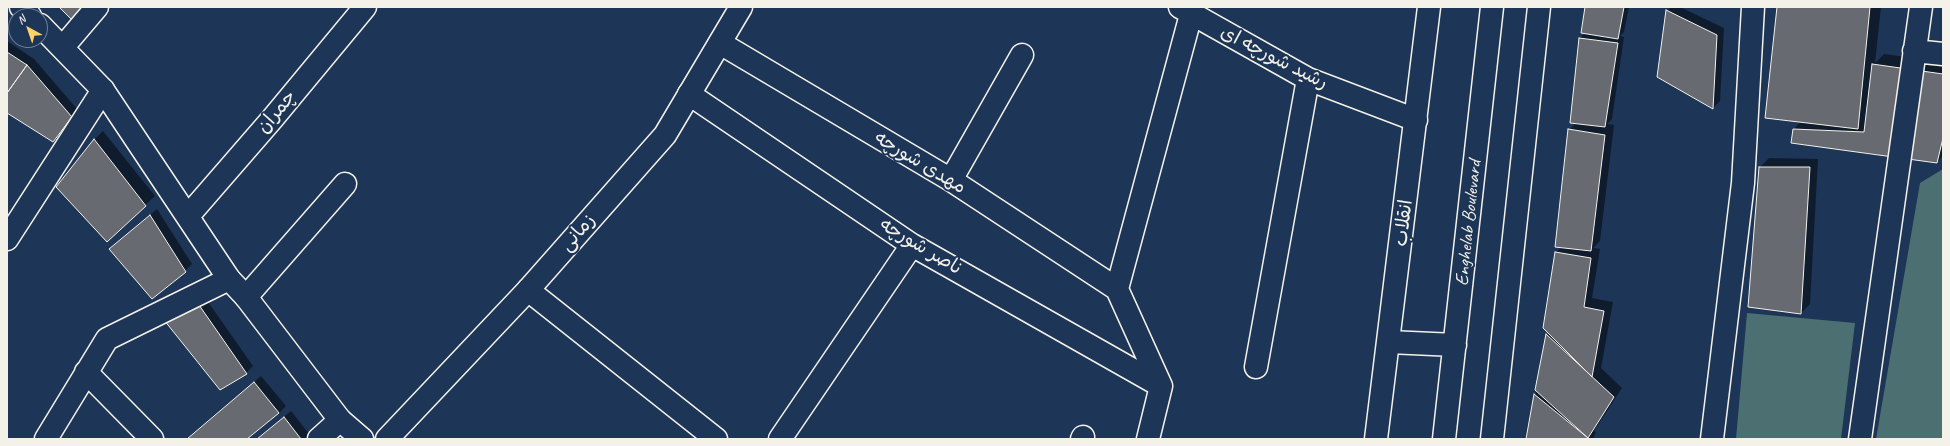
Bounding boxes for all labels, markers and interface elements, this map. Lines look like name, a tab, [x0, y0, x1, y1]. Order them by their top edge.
north arrow	[8, 8, 48, 48]
text: N	[14, 12, 28, 27]
street label: رشید شورچه ای	[1216, 21, 1332, 95]
street label: چمران	[252, 86, 302, 138]
street label: مهدی شورچه	[870, 127, 970, 199]
street label: Enghelab Boulevard	[1451, 159, 1487, 287]
street label: انقلاب	[1390, 198, 1418, 248]
street label: زمانی	[555, 210, 601, 256]
street label: ناصر شورچه	[875, 213, 967, 281]

